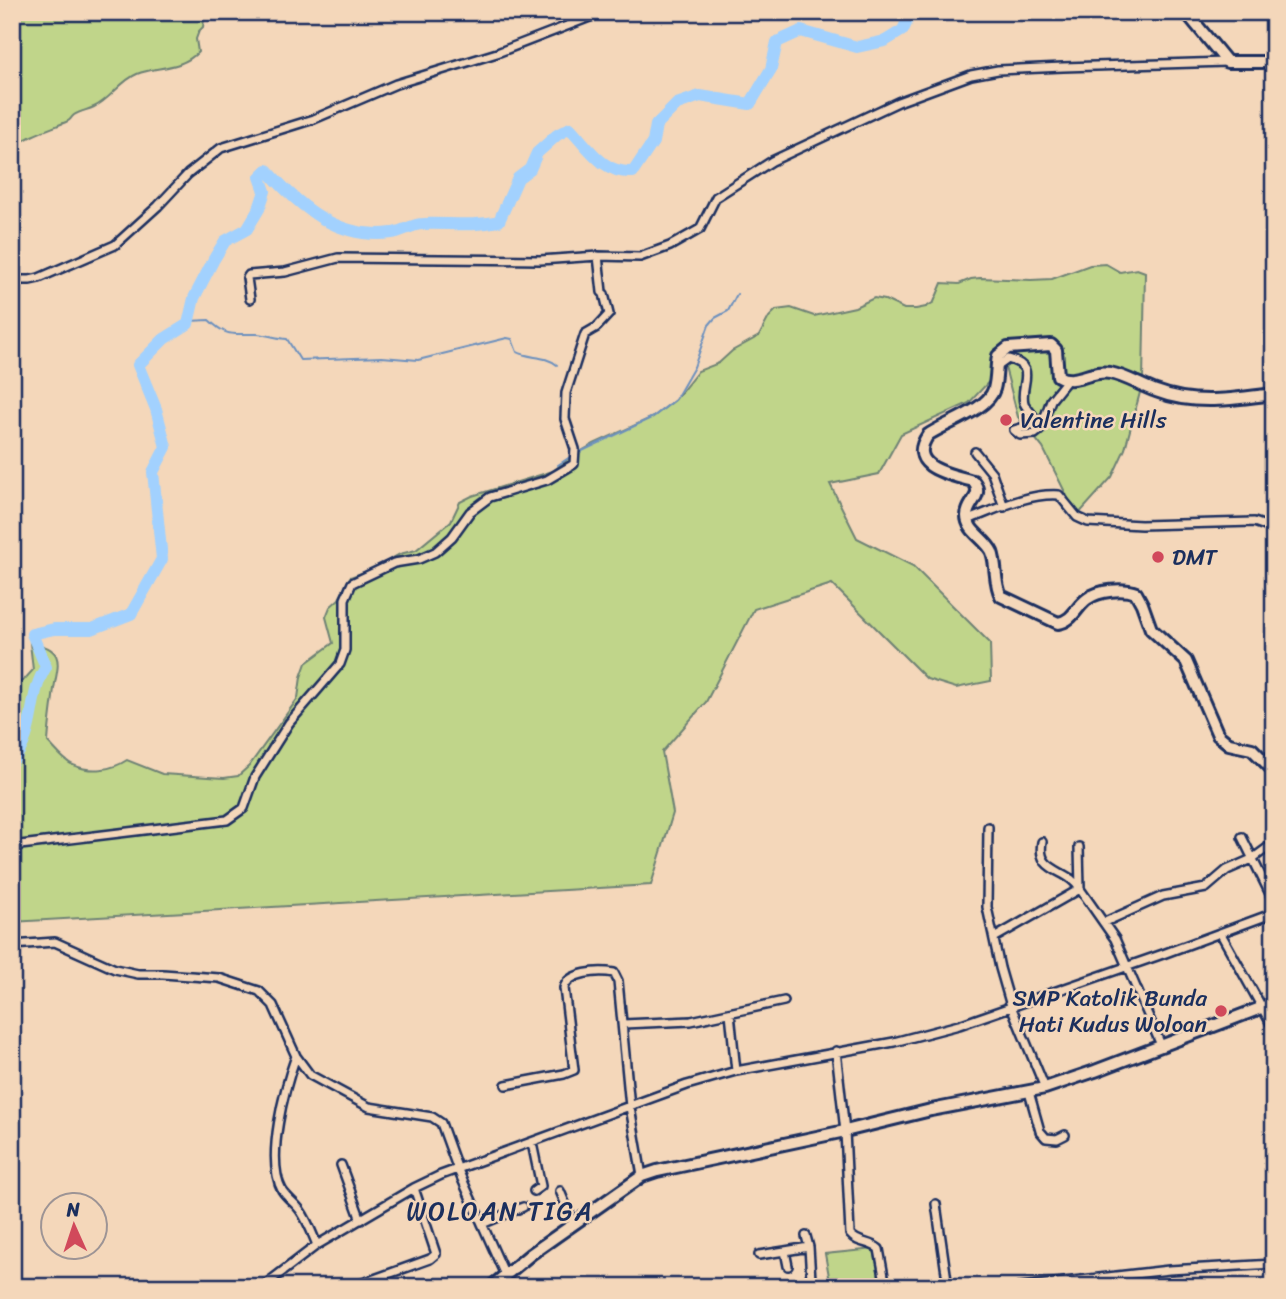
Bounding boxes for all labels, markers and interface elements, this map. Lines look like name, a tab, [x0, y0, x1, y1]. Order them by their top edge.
place label: Valentine Hills	[1020, 400, 1167, 441]
marker: Valentine Hills	[998, 412, 1014, 428]
place label: DMT	[1172, 537, 1218, 578]
marker: DMT	[1150, 549, 1166, 565]
place label: SMP Katolik Bunda Hati Kudus Woloan	[1012, 978, 1207, 1045]
marker: SMP Katolik Bunda Hati Kudus Woloan	[1213, 1003, 1229, 1019]
district label: WOLOAN TIGA	[406, 1188, 594, 1234]
north arrow	[38, 1190, 108, 1260]
text: N	[65, 1193, 81, 1226]

